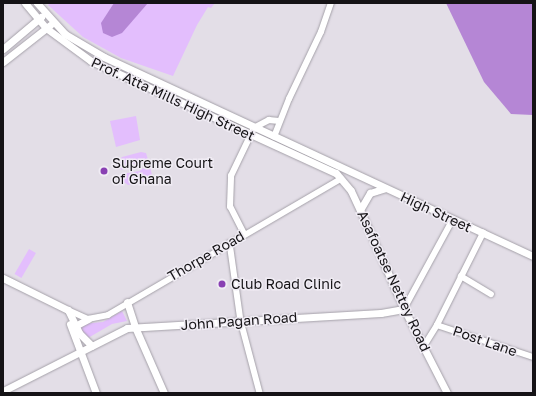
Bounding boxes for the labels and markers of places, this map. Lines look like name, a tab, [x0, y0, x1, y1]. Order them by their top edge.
place label: Supreme Court of Ghana	[112, 155, 213, 188]
marker: Supreme Court of Ghana	[99, 166, 109, 176]
place label: Club Road Clinic	[231, 276, 341, 292]
marker: Club Road Clinic	[216, 278, 228, 290]

